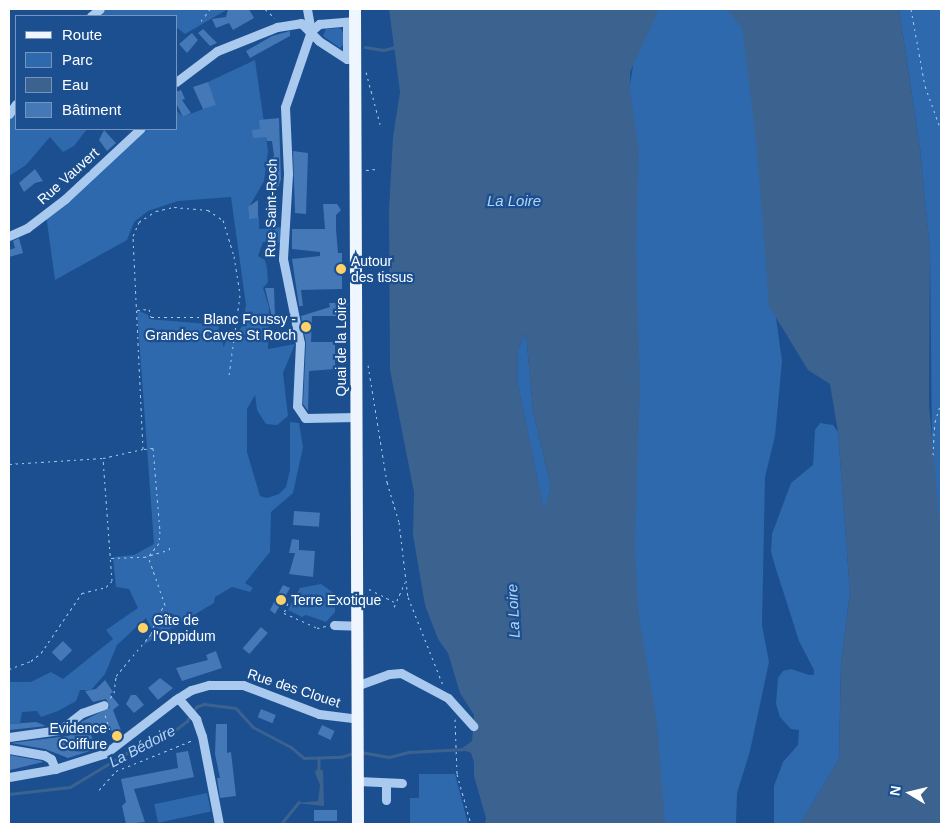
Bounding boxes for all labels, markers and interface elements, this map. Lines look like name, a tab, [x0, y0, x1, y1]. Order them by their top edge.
legend	[15, 15, 178, 130]
text: Route	[62, 26, 102, 43]
text: Parc	[62, 51, 93, 68]
text: Eau	[62, 76, 89, 93]
text: Bâtiment	[62, 101, 121, 118]
street label: Rue Vauvert	[34, 144, 102, 208]
street label: Rue Saint-Roch	[262, 158, 280, 258]
water label: La Loire	[487, 192, 541, 210]
place label: Autour des tissus	[351, 253, 413, 286]
marker: Autour des tissus	[335, 263, 347, 275]
street label: Quai de la Loire	[333, 298, 349, 396]
place label: Blanc Foussy - Grandes Caves St Roch	[145, 311, 296, 344]
marker: Blanc Foussy - Grandes Caves St Roch	[300, 321, 312, 333]
water label: La Loire	[503, 583, 523, 639]
place label: Terre Exotique	[291, 592, 381, 608]
marker: Terre Exotique	[275, 594, 287, 606]
place label: Gîte de l'Oppidum	[153, 612, 216, 644]
marker: Gîte de l'Oppidum	[137, 622, 149, 634]
street label: Rue des Clouet	[246, 665, 342, 711]
place label: Evidence Coiffure	[49, 720, 107, 752]
water label: La Bédoire	[106, 721, 178, 771]
marker: Evidence Coiffure	[111, 730, 123, 742]
north arrow	[885, 768, 935, 818]
text: N	[886, 784, 904, 797]

